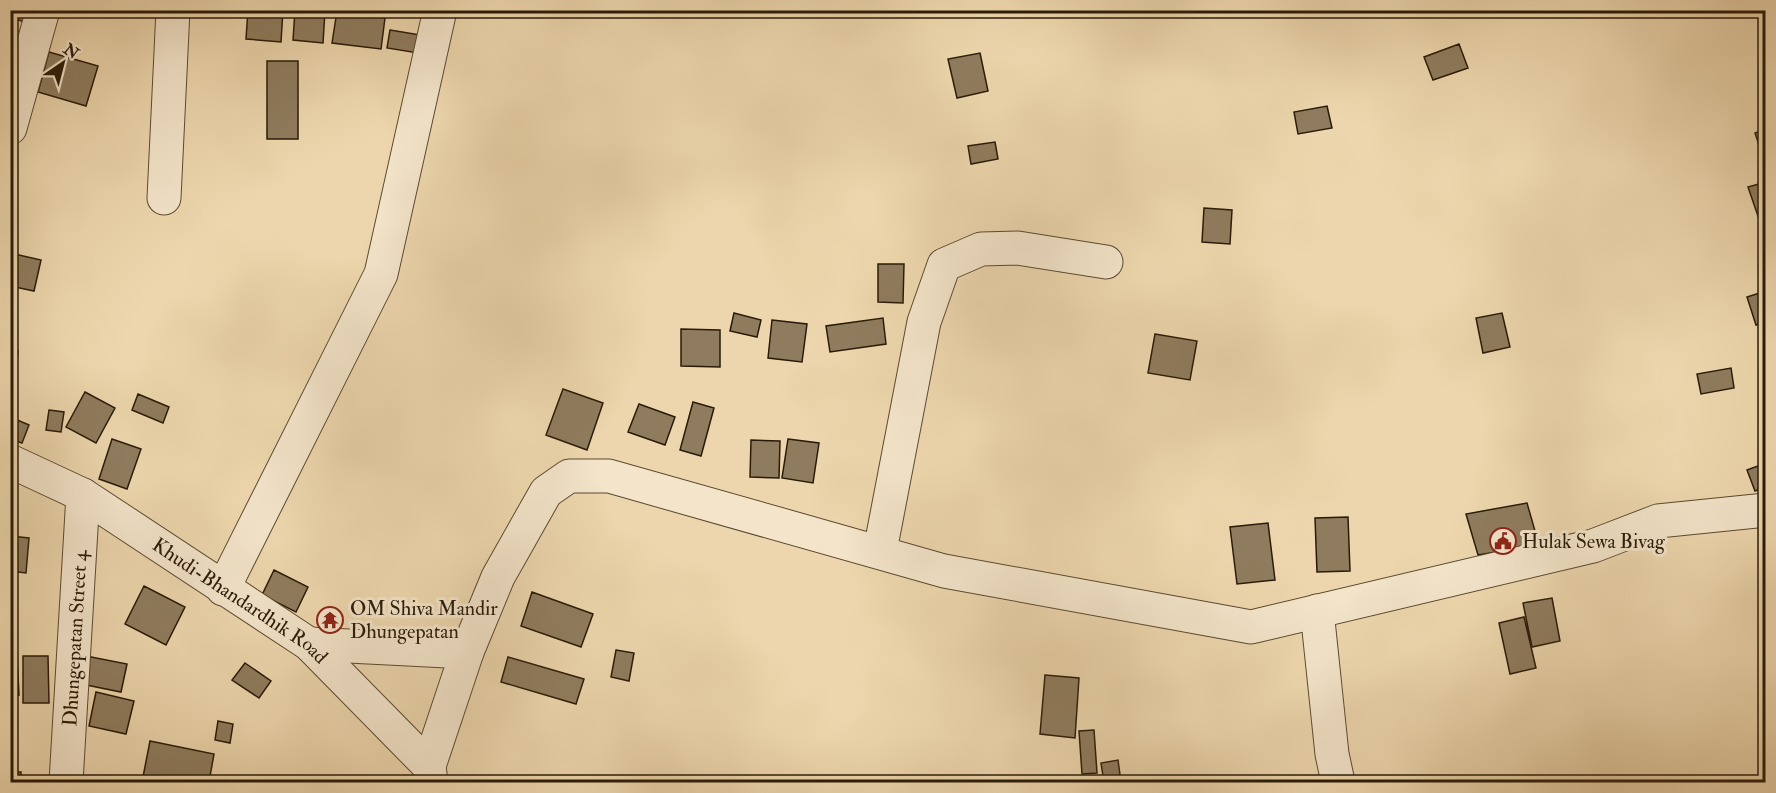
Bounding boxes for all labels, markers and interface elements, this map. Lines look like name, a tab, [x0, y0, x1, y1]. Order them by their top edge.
north arrow	[33, 33, 93, 93]
text: N	[59, 39, 83, 64]
public building icon: Hulak Sewa Bivag	[1488, 526, 1518, 556]
place label: Hulak Sewa Bivag	[1522, 529, 1666, 554]
street label: Khudi-Bhandardhik Road	[148, 532, 333, 669]
street label: Dhungepatan Street 4	[57, 548, 93, 727]
place label: OM Shiva Mandir Dhungepatan	[350, 596, 498, 645]
temple icon: OM Shiva Mandir Dhungepatan	[315, 605, 345, 635]

